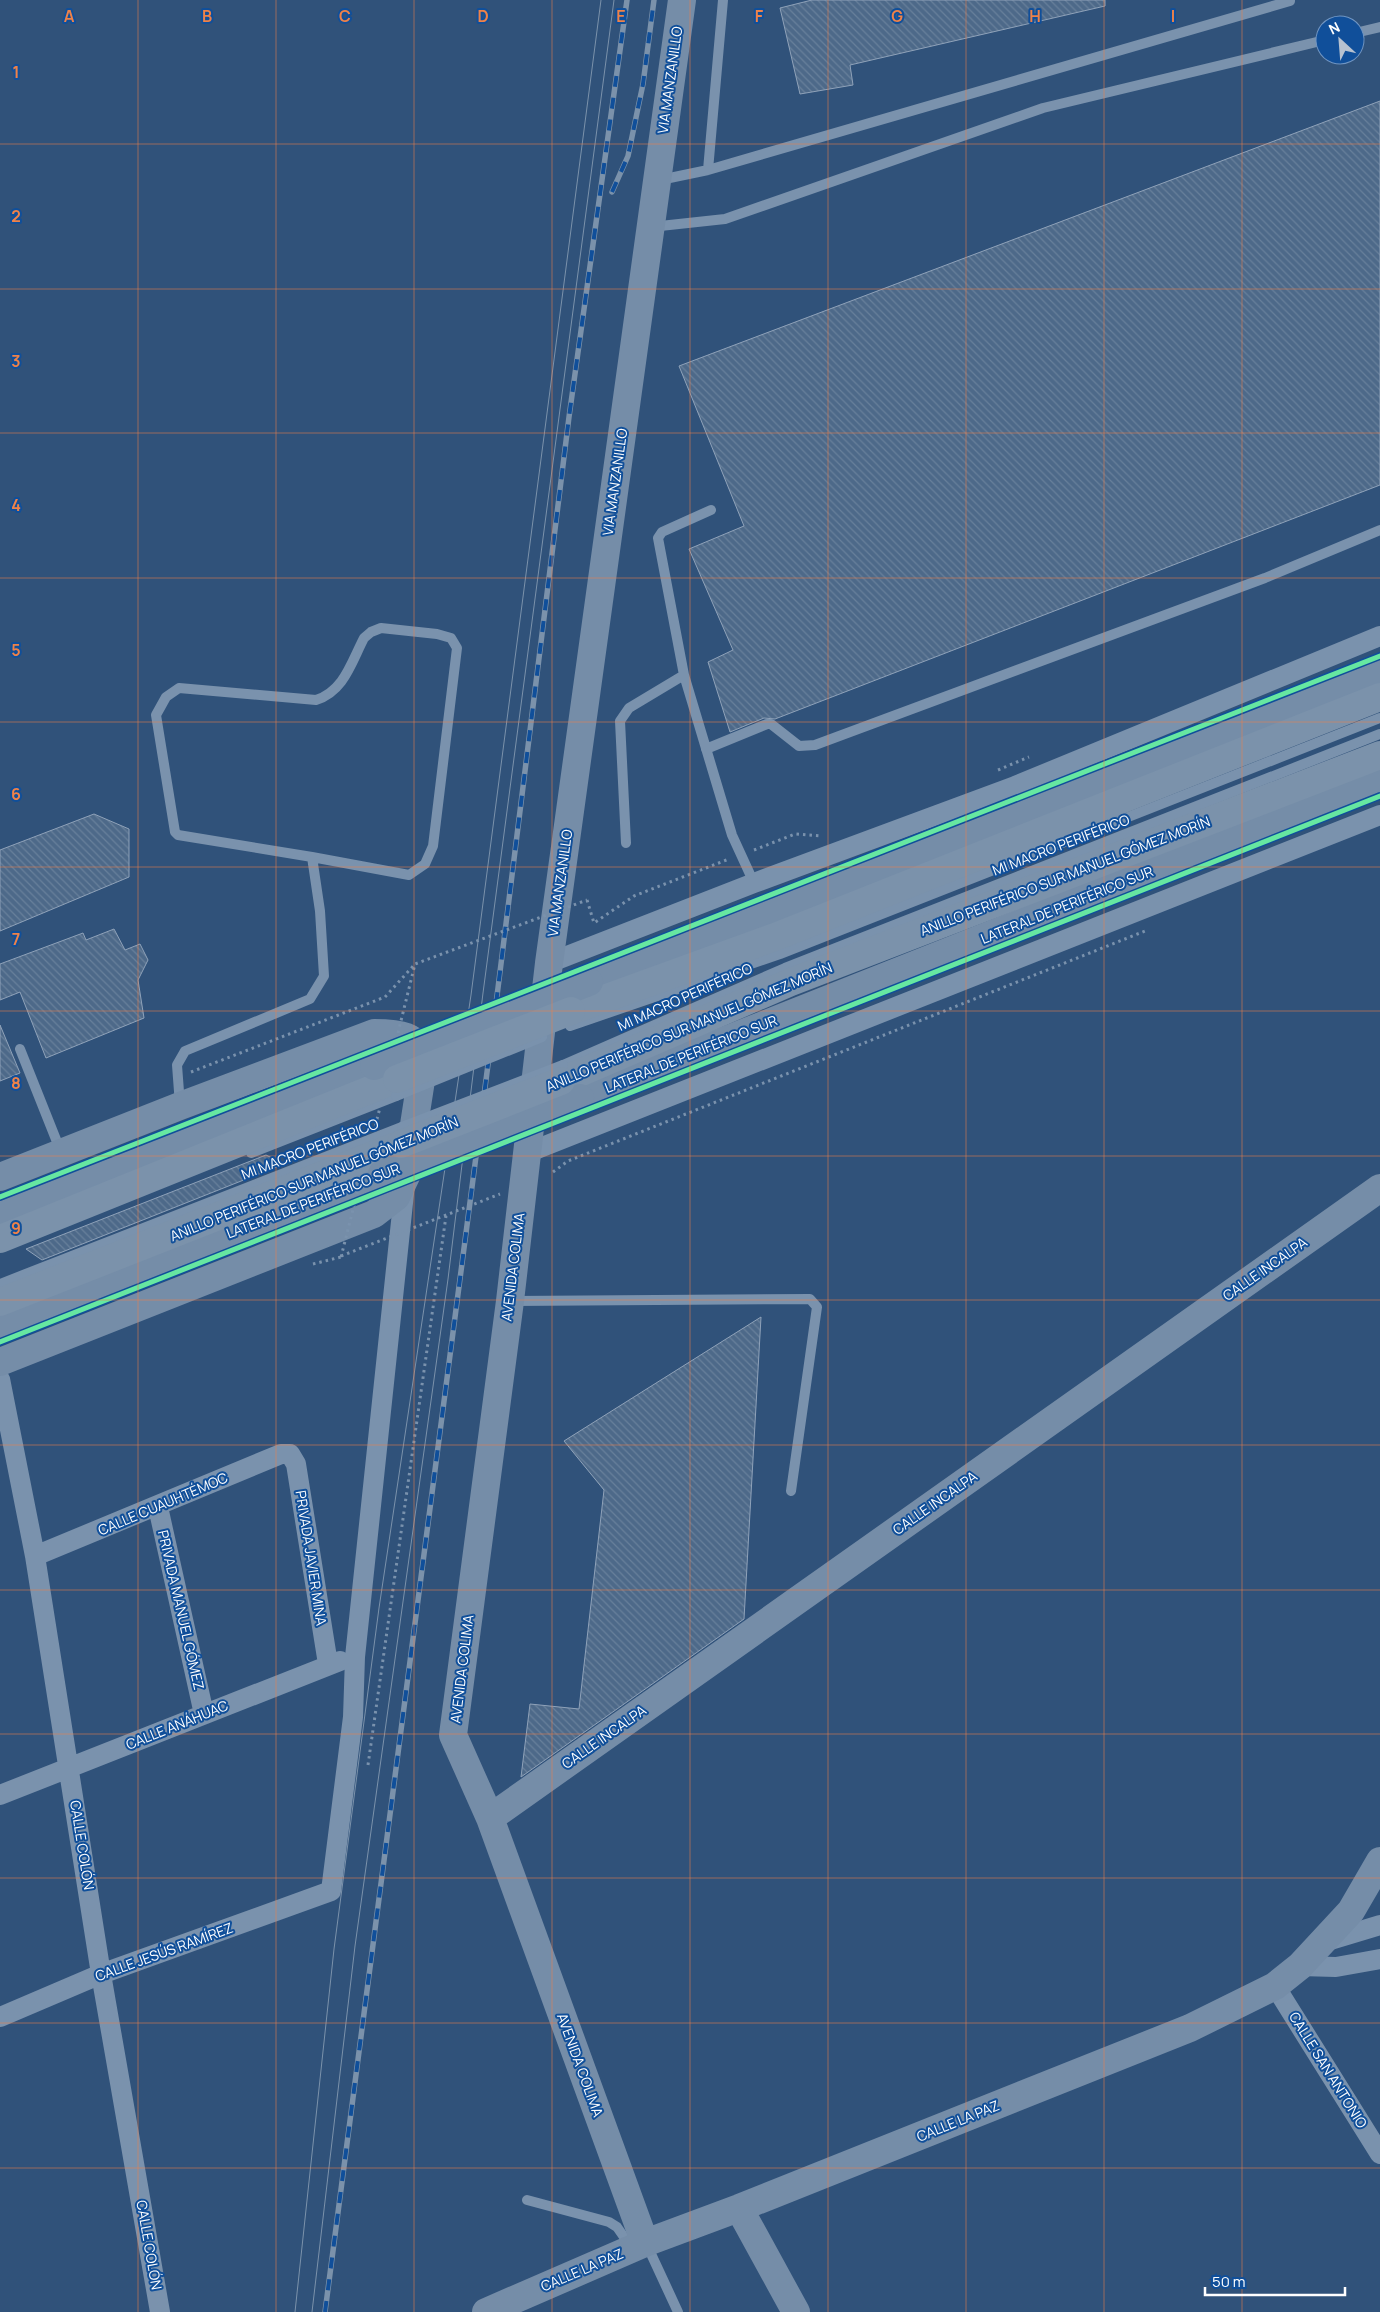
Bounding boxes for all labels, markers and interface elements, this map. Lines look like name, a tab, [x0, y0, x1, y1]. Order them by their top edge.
text: A	[64, 5, 75, 27]
text: B	[202, 5, 212, 27]
text: C	[339, 5, 351, 27]
text: D	[477, 5, 489, 27]
text: E	[616, 5, 626, 27]
text: F	[755, 5, 764, 27]
text: G	[891, 5, 903, 27]
text: H	[1029, 5, 1041, 27]
text: I	[1171, 5, 1175, 27]
north arrow	[1315, 15, 1365, 65]
text: N	[1325, 17, 1343, 39]
street label: VIA MANZANILLO	[653, 25, 686, 135]
text: 1	[12, 61, 20, 83]
text: 2	[11, 205, 21, 227]
text: 3	[11, 350, 21, 372]
street label: VIA MANZANILLO	[598, 427, 631, 537]
text: 4	[11, 494, 21, 516]
text: 5	[11, 639, 21, 661]
text: 6	[11, 783, 21, 805]
street label: MI MACRO PERIFÉRICO	[989, 810, 1132, 880]
street label: ANILLO PERIFÉRICO SUR MANUEL GÓMEZ MORÍN	[917, 811, 1213, 940]
street label: VIA MANZANILLO	[543, 828, 576, 938]
street label: LATERAL DE PERIFÉRICO SUR	[978, 861, 1156, 948]
text: 7	[12, 928, 20, 950]
street label: ANILLO PERIFÉRICO SUR MANUEL GÓMEZ MORÍN	[543, 957, 835, 1096]
street label: MI MACRO PERIFÉRICO	[614, 958, 755, 1035]
street label: LATERAL DE PERIFÉRICO SUR	[602, 1010, 780, 1097]
text: 8	[11, 1072, 21, 1094]
street label: ANILLO PERIFÉRICO SUR MANUEL GÓMEZ MORÍN	[167, 1112, 461, 1245]
street label: MI MACRO PERIFÉRICO	[238, 1114, 381, 1184]
street label: LATERAL DE PERIFÉRICO SUR	[223, 1159, 403, 1242]
street label: AVENIDA COLIMA	[496, 1211, 529, 1322]
text: 9	[11, 1217, 21, 1239]
street label: CALLE INCALPA	[1219, 1232, 1311, 1305]
street label: CALLE INCALPA	[889, 1466, 981, 1539]
street label: CALLE CUAUHTÉMOC	[95, 1468, 231, 1540]
street label: PRIVADA JAVIER MINA	[291, 1489, 332, 1627]
street label: PRIVADA MANUEL GÓMEZ	[154, 1528, 209, 1692]
street label: AVENIDA COLIMA	[445, 1613, 478, 1724]
street label: CALLE ANÁHUAC	[123, 1695, 231, 1754]
street label: CALLE INCALPA	[558, 1700, 650, 1773]
street label: CALLE COLÓN	[66, 1799, 99, 1891]
street label: CALLE JESÚS RAMÍREZ	[92, 1918, 235, 1985]
street label: CALLE SAN ANTONIO	[1285, 2008, 1372, 2131]
street label: AVENIDA COLIMA	[553, 2010, 608, 2119]
street label: CALLE LA PAZ	[914, 2095, 1002, 2146]
street label: CALLE COLÓN	[132, 2199, 167, 2291]
street label: CALLE LA PAZ	[538, 2244, 626, 2295]
scale bar	[1205, 2264, 1345, 2296]
text: 50 m	[1212, 2271, 1246, 2292]

